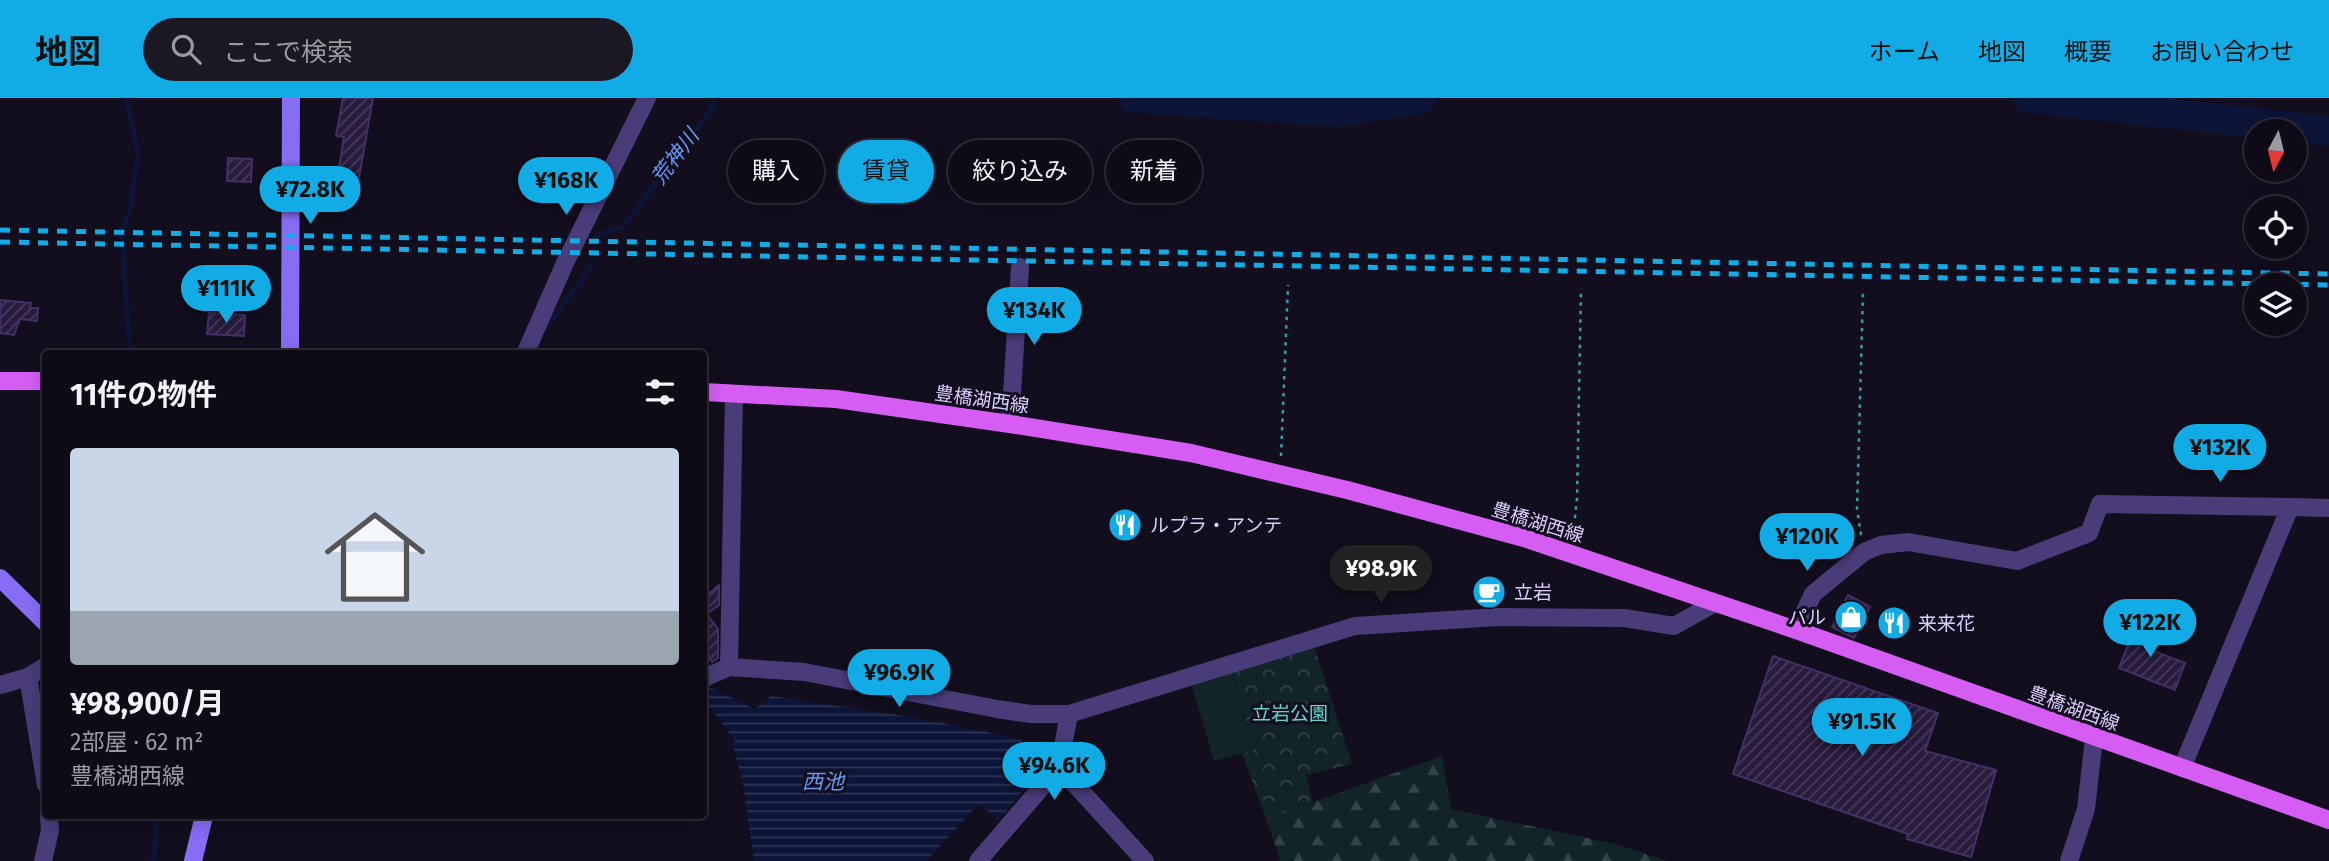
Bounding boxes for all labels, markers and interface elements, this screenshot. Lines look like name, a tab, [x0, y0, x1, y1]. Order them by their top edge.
search box	[143, 18, 633, 81]
icon: search	[167, 30, 205, 68]
text: 地図	[35, 32, 101, 72]
text: ここで検索	[223, 37, 353, 68]
text: ホーム	[1869, 38, 1940, 66]
text: 地図	[1978, 38, 2026, 66]
text: 概要	[2064, 38, 2112, 66]
text: お問い合わせ	[2150, 38, 2294, 66]
north arrow	[2244, 119, 2306, 182]
map controls	[2244, 119, 2307, 336]
water label: 荒神川	[646, 122, 706, 190]
chip: 購入	[728, 140, 824, 203]
chip: 賃貸	[838, 140, 934, 203]
chip: 絞り込み	[948, 140, 1092, 203]
chip: 新着	[1106, 140, 1202, 203]
pin: ¥168K	[517, 158, 615, 217]
pin: ¥72.8K	[253, 166, 367, 226]
text: ¥168K	[534, 166, 598, 194]
text: ¥72.8K	[276, 175, 344, 203]
button: locate	[2244, 196, 2307, 259]
pin: ¥111K	[177, 266, 275, 325]
button: layers	[2244, 273, 2307, 336]
text: ¥111K	[197, 274, 255, 302]
pin: ¥134K	[985, 288, 1083, 347]
text: ¥134K	[1003, 296, 1065, 324]
icon: filters	[641, 373, 679, 411]
text: 11件の物件	[70, 377, 217, 413]
street label: 豊橋湖西線	[933, 381, 1031, 417]
pin: ¥132K	[2171, 424, 2269, 484]
text: ¥132K	[2189, 433, 2251, 461]
icon: home	[312, 494, 438, 620]
street label: 豊橋湖西線	[1489, 498, 1587, 547]
restaurant icon: ルプラ・アンテ	[1106, 506, 1144, 544]
place label: ルプラ・アンテ	[1150, 514, 1282, 537]
pin: ¥120K	[1758, 514, 1856, 573]
text: ¥120K	[1776, 522, 1838, 550]
pin: ¥98.9K	[1324, 546, 1438, 605]
text: ¥98.9K	[1345, 554, 1417, 582]
cafe icon: 立岩	[1470, 573, 1508, 611]
place label: 立岩	[1514, 581, 1552, 604]
shop icon: パル	[1832, 598, 1870, 636]
pin: ¥122K	[2101, 600, 2199, 659]
restaurant icon: 来来花	[1875, 604, 1913, 642]
place label: パル	[1788, 606, 1826, 629]
text: ¥122K	[2119, 608, 2181, 636]
place label: 来来花	[1918, 612, 1975, 635]
pin: ¥96.9K	[842, 650, 956, 709]
text: ¥96.9K	[863, 658, 935, 686]
street label: 豊橋湖西線	[2025, 681, 2122, 736]
text: ¥98,900/月	[70, 686, 225, 722]
pin: ¥91.5K	[1805, 698, 1919, 758]
park label: 立岩公園	[1252, 702, 1328, 725]
text: ¥91.5K	[1828, 707, 1896, 735]
text: 2部屋 · 62 m²	[70, 728, 203, 756]
pin: ¥94.6K	[997, 742, 1111, 802]
text: ¥94.6K	[1018, 751, 1090, 779]
text: 豊橋湖西線	[70, 762, 185, 790]
water label: 西池	[802, 769, 846, 795]

